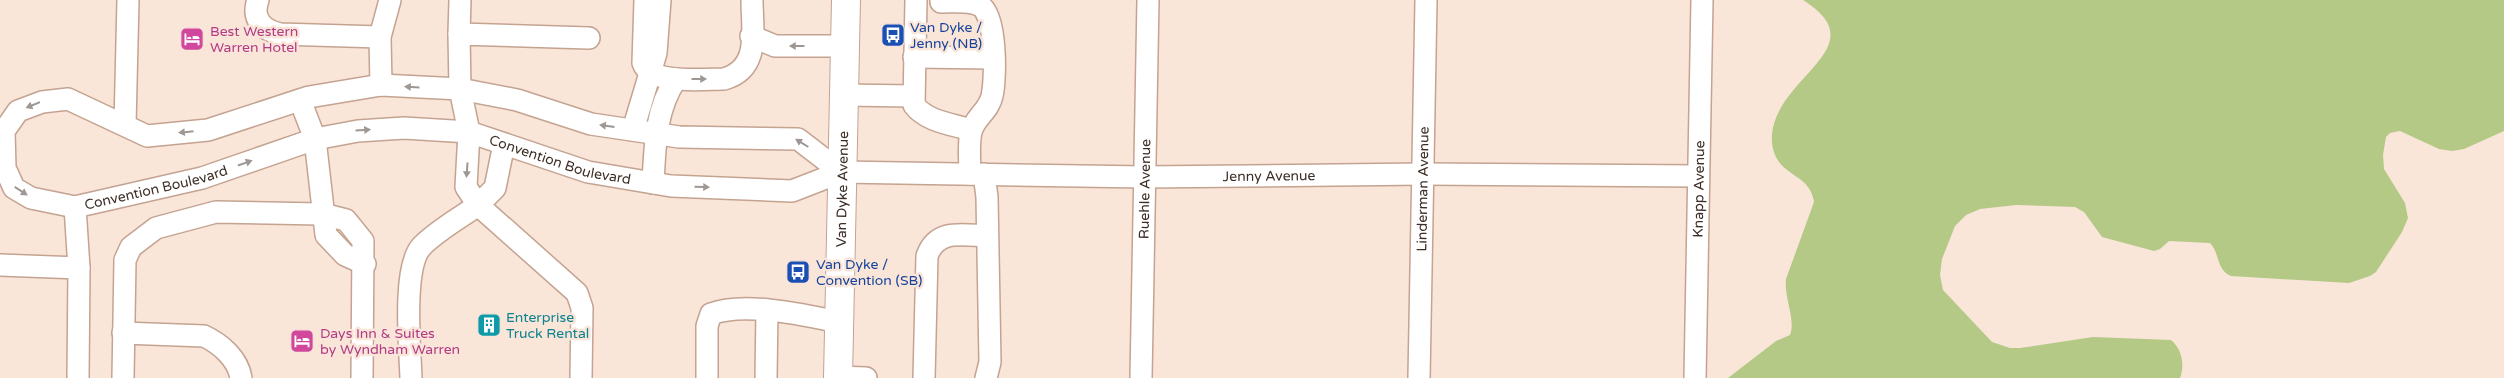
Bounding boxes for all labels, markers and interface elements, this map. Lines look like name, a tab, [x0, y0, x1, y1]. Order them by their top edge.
place label: Van Dyke / Jenny (NB)	[910, 19, 982, 52]
bus stop icon: Van Dyke / Jenny (NB)	[880, 22, 906, 48]
place label: Best Western Warren Hotel	[210, 23, 298, 56]
hotel icon: Best Western Warren Hotel	[179, 26, 205, 52]
one-way arrow	[789, 42, 805, 50]
one-way arrow	[691, 75, 707, 83]
one-way arrow	[404, 82, 420, 90]
one-way arrow	[26, 102, 40, 110]
one-way arrow	[599, 122, 615, 130]
one-way arrow	[356, 126, 372, 134]
street label: Linderman Avenue	[1413, 126, 1433, 252]
one-way arrow	[178, 128, 194, 136]
street label: Convention Boulevard	[487, 131, 632, 188]
street label: Van Dyke Avenue	[833, 131, 852, 247]
one-way arrow	[796, 139, 809, 148]
street label: Ruehle Avenue	[1136, 139, 1154, 239]
street label: Knapp Avenue	[1690, 140, 1708, 238]
one-way arrow	[237, 159, 252, 166]
street label: Convention Boulevard	[83, 162, 230, 214]
one-way arrow	[463, 162, 471, 178]
street label: Jenny Avenue	[1223, 167, 1316, 185]
one-way arrow	[694, 184, 710, 192]
one-way arrow	[14, 187, 28, 196]
place label: Van Dyke / Convention (SB)	[816, 256, 922, 289]
bus stop icon: Van Dyke / Convention (SB)	[785, 259, 811, 285]
place label: Enterprise Truck Rental	[506, 309, 589, 342]
building icon: Enterprise Truck Rental	[476, 312, 502, 338]
place label: Days Inn & Suites by Wyndham Warren	[320, 325, 460, 358]
hotel icon: Days Inn & Suites by Wyndham Warren	[289, 328, 315, 354]

